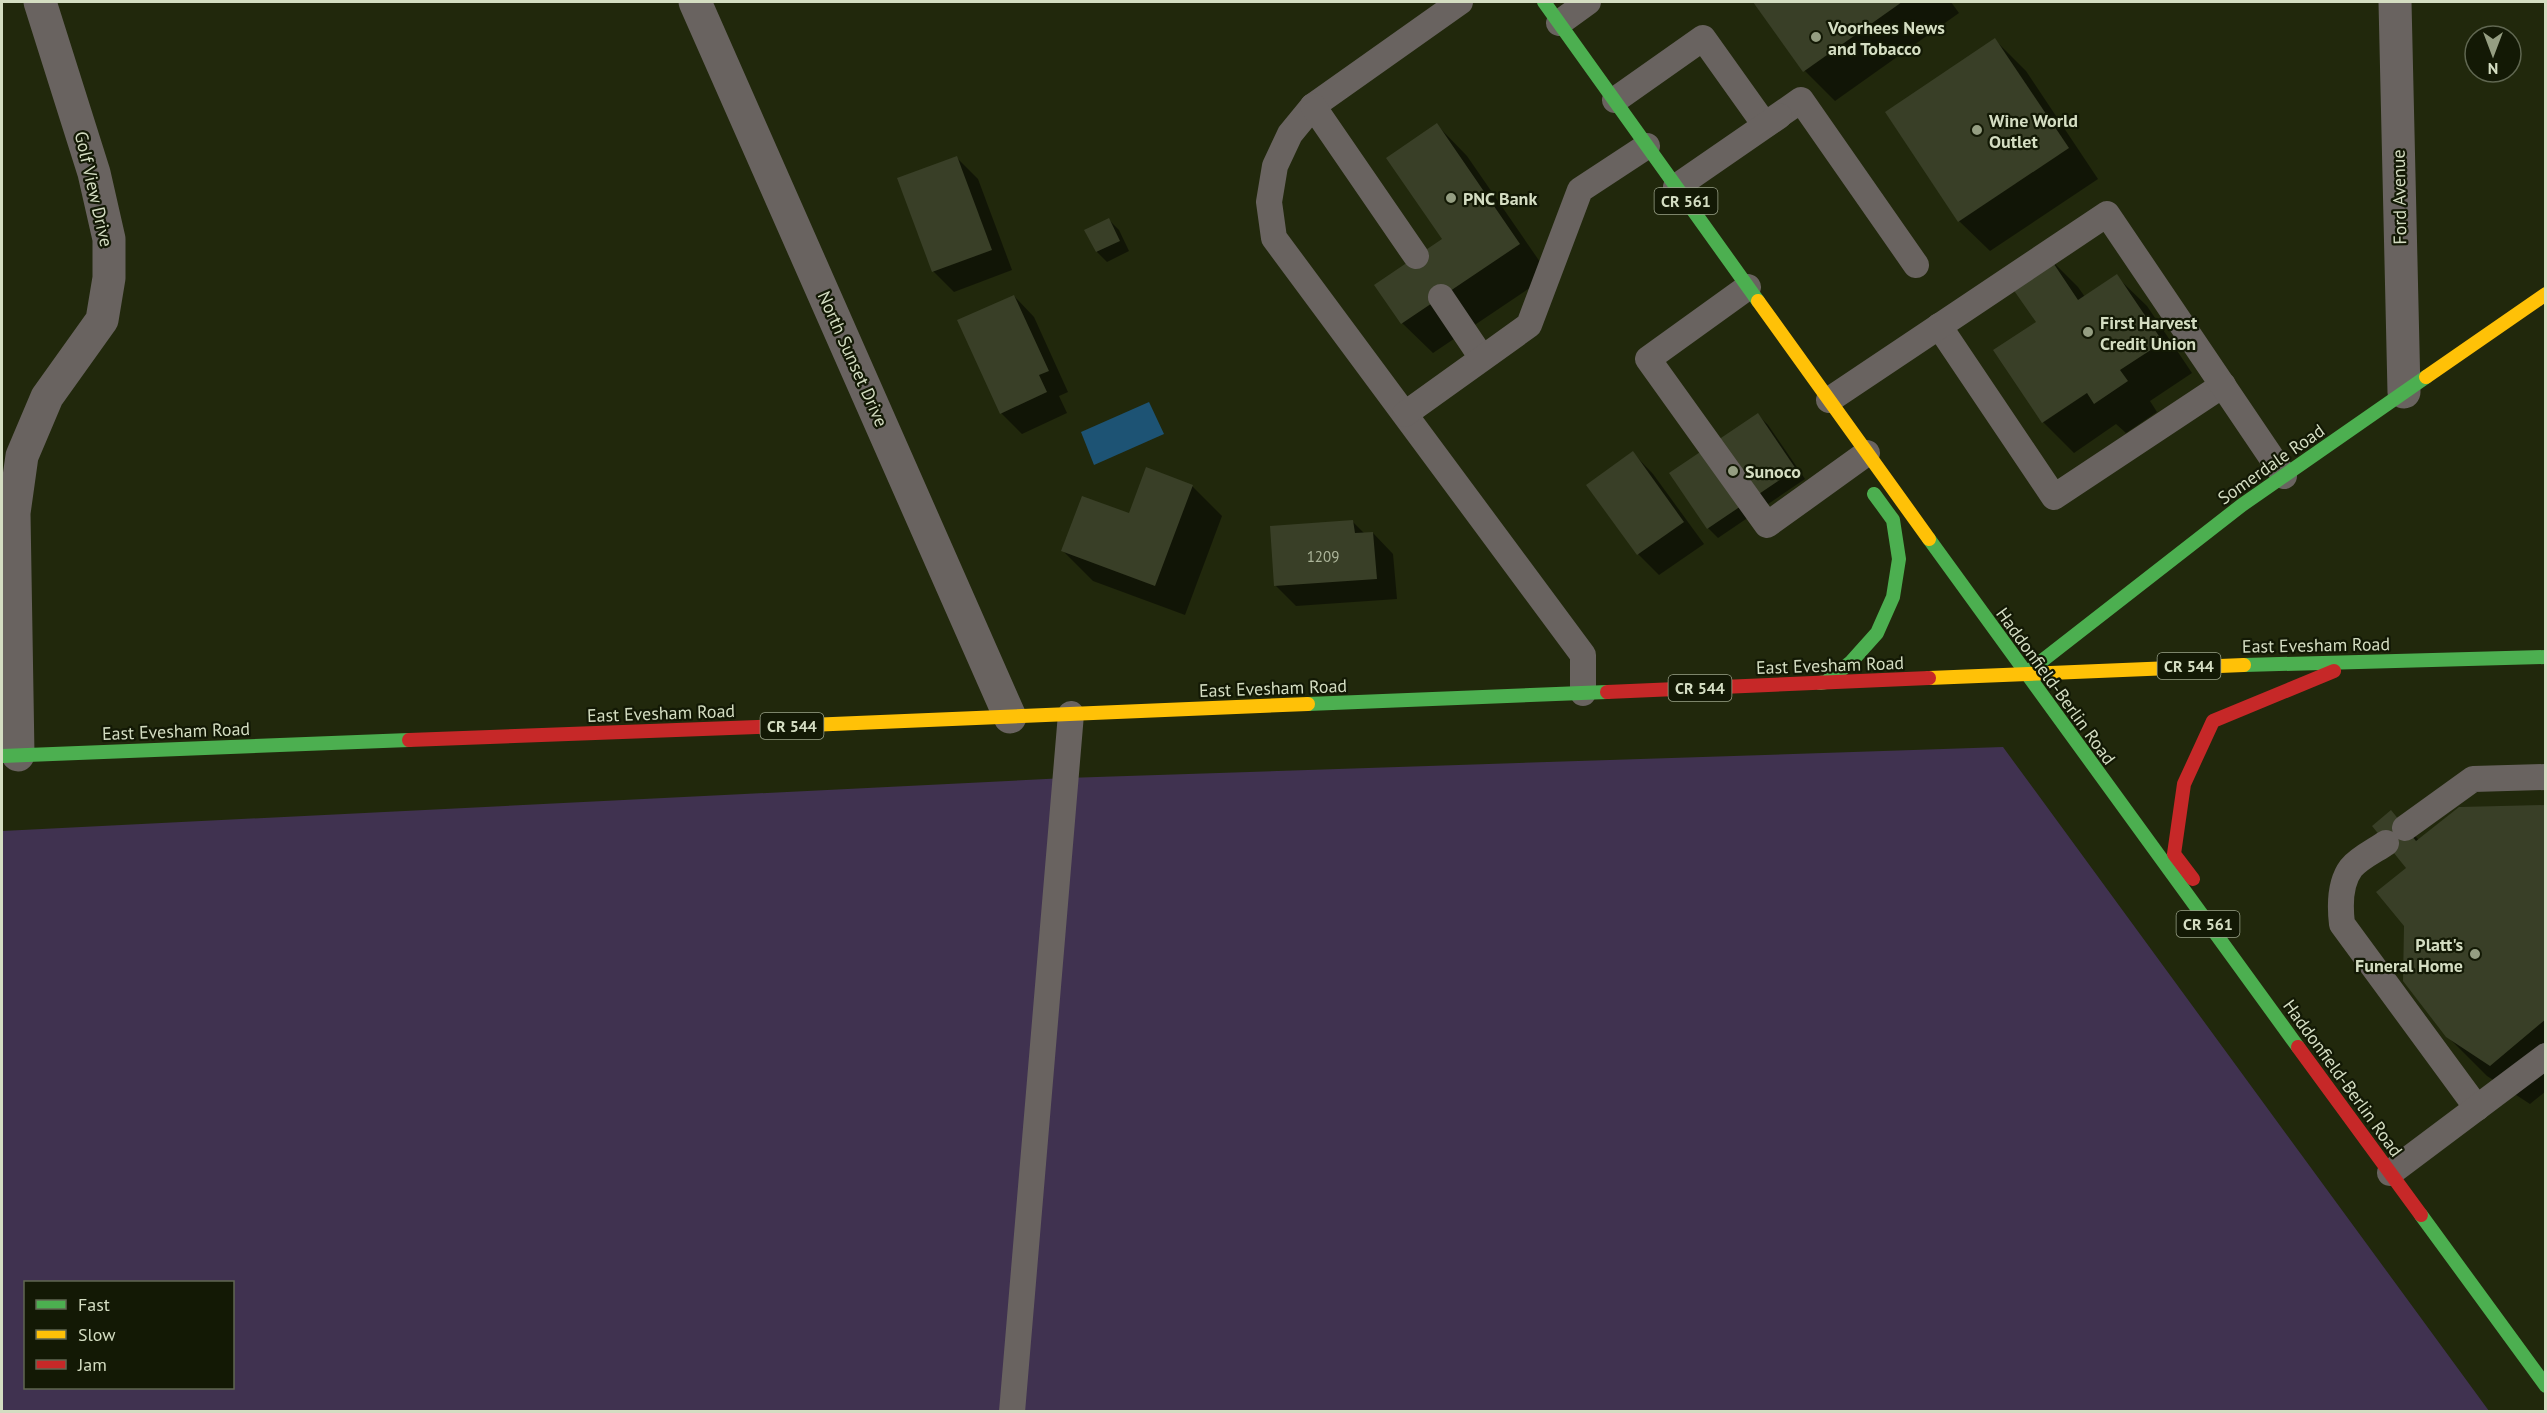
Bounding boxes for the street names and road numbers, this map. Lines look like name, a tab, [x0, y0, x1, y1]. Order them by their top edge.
street label: Golf View Drive	[70, 129, 118, 249]
street label: Ford Avenue	[2387, 149, 2411, 245]
road number: CR 561	[1654, 188, 1718, 214]
street label: North Sunset Drive	[813, 288, 893, 430]
street label: Somerdale Road	[2213, 419, 2329, 509]
street label: Haddonfield-Berlin Road	[1991, 603, 2121, 769]
street label: East Evesham Road	[2242, 632, 2390, 658]
street label: East Evesham Road	[1756, 651, 1904, 679]
road number: CR 544	[2158, 653, 2220, 679]
street label: East Evesham Road	[1199, 674, 1347, 702]
road number: CR 544	[1668, 675, 1732, 701]
street label: East Evesham Road	[587, 699, 735, 727]
road number: CR 544	[760, 713, 824, 739]
street label: East Evesham Road	[102, 717, 250, 745]
road number: CR 561	[2176, 911, 2240, 937]
street label: Haddonfield-Berlin Road	[2278, 995, 2408, 1161]

